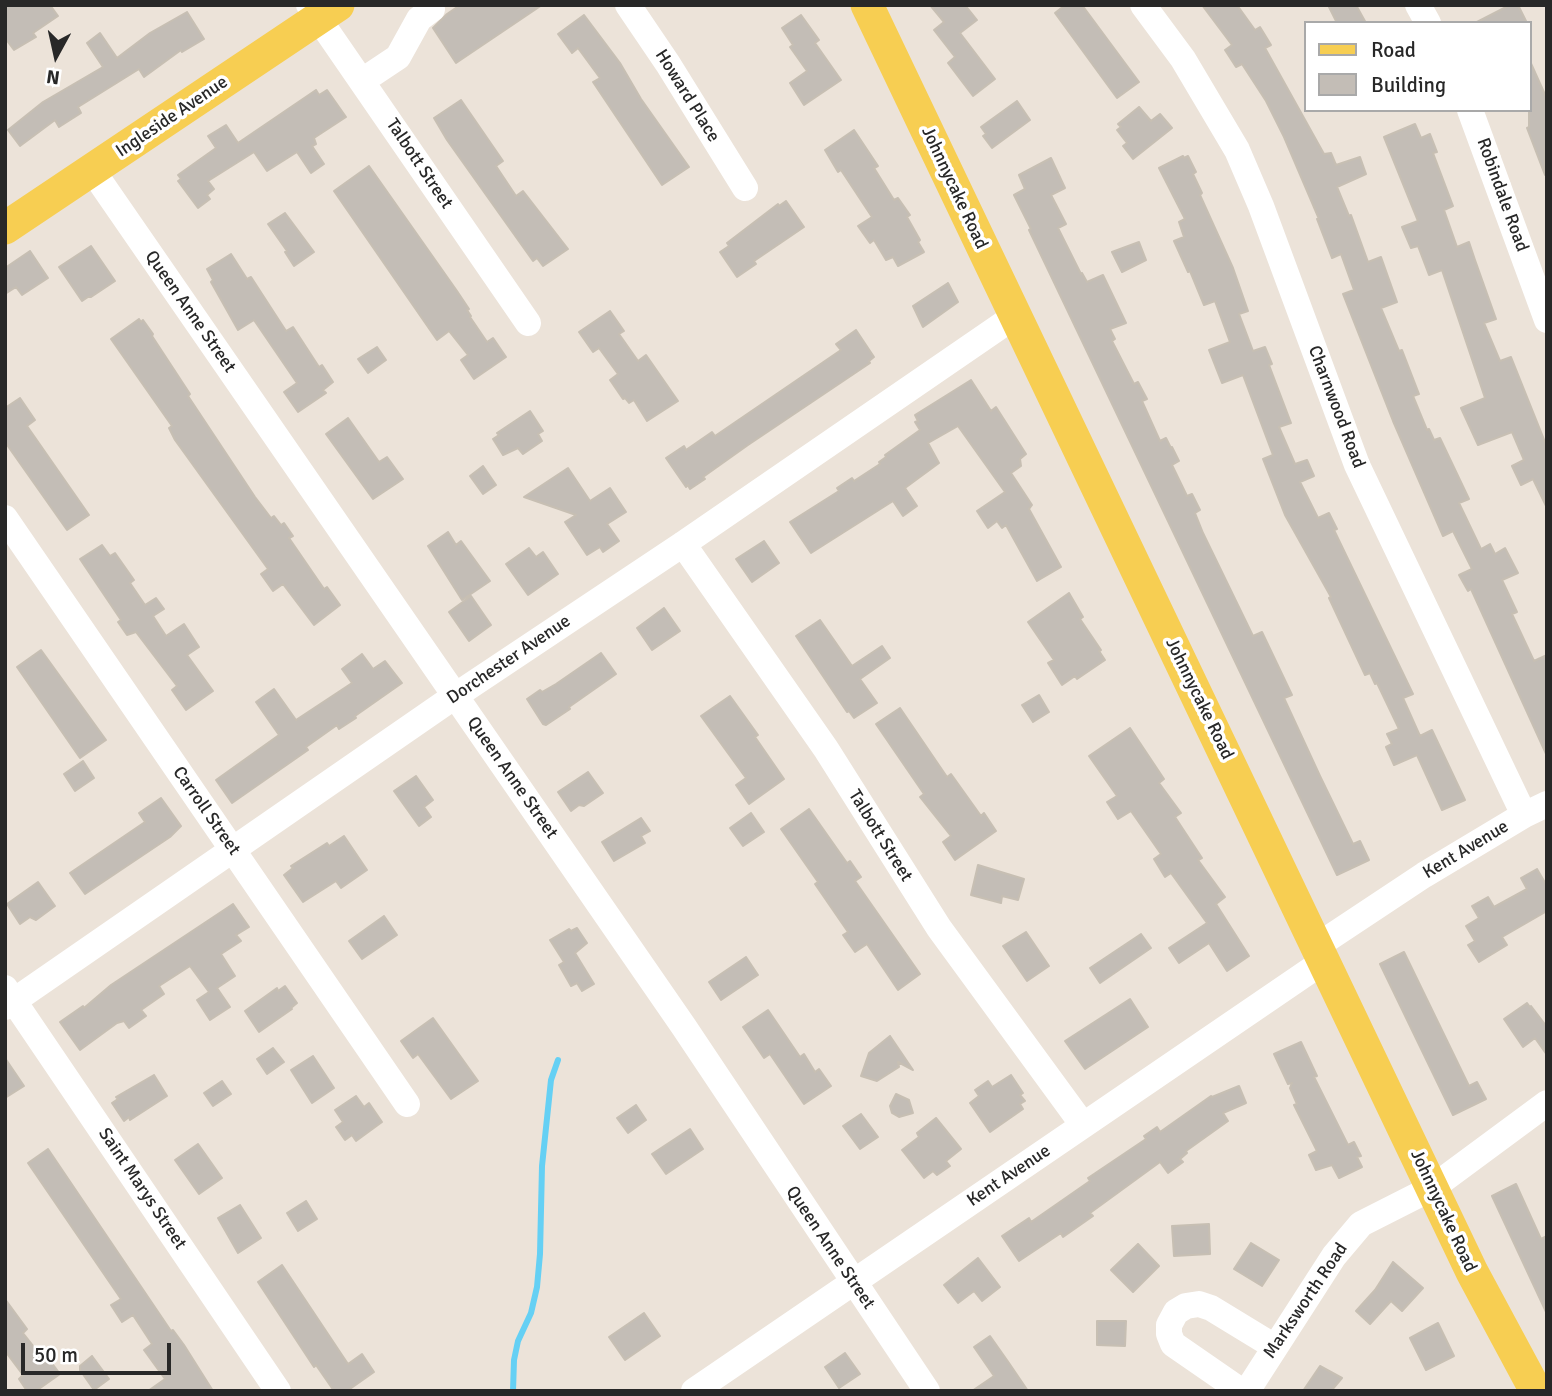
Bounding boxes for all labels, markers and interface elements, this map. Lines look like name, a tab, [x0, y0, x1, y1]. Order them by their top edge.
north arrow	[21, 21, 91, 91]
legend	[1304, 21, 1531, 112]
text: Road	[1371, 37, 1416, 63]
street label: Howard Place	[650, 46, 724, 146]
text: N	[45, 64, 61, 90]
street label: Ingleside Avenue	[112, 72, 232, 162]
text: Building	[1371, 72, 1446, 98]
street label: Talbott Street	[381, 115, 457, 213]
street label: Johnnycake Road	[916, 123, 992, 253]
street label: Robindale Road	[1471, 135, 1533, 255]
street label: Queen Anne Street	[140, 247, 240, 377]
street label: Charnwood Road	[1303, 343, 1369, 471]
street label: Dorchester Avenue	[443, 611, 575, 709]
street label: Johnnycake Road	[1160, 635, 1238, 763]
street label: Queen Anne Street	[462, 713, 562, 843]
street label: Carroll Street	[168, 762, 244, 860]
street label: Talbott Street	[843, 786, 917, 886]
street label: Kent Avenue	[1419, 816, 1513, 884]
street label: Saint Marys Street	[93, 1124, 191, 1254]
street label: Kent Avenue	[963, 1140, 1055, 1212]
street label: Johnnycake Road	[1405, 1146, 1481, 1276]
street label: Queen Anne Street	[781, 1182, 879, 1314]
street label: Marksworth Road	[1259, 1239, 1353, 1363]
scale bar	[24, 1330, 175, 1374]
text: 50 m	[34, 1342, 78, 1368]

